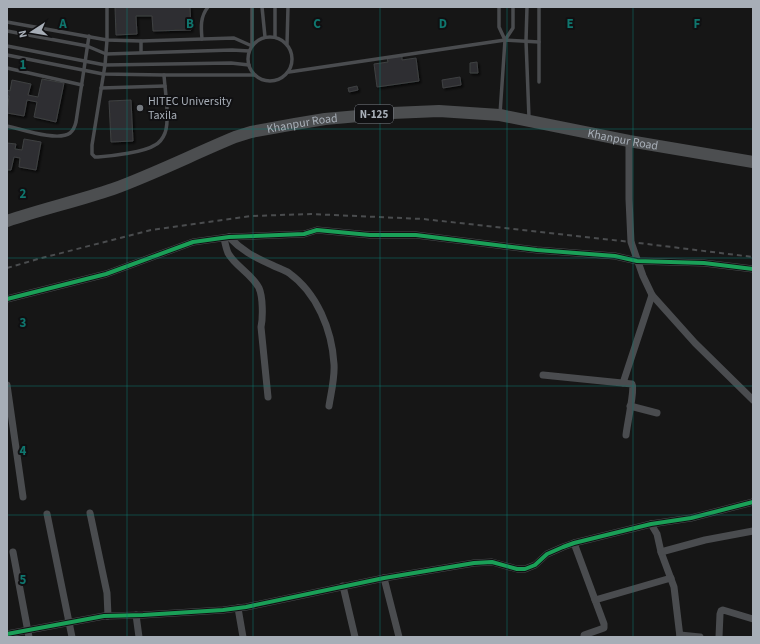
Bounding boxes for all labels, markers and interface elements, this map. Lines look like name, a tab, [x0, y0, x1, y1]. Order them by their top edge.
north arrow	[12, 12, 52, 52]
text: A	[58, 15, 67, 33]
text: B	[186, 15, 194, 33]
text: C	[313, 15, 321, 33]
text: D	[439, 15, 447, 33]
text: E	[566, 15, 574, 33]
text: F	[694, 15, 701, 33]
text: N	[15, 29, 31, 39]
text: 1	[20, 56, 27, 74]
place label: HITEC University Taxila	[148, 93, 232, 124]
marker: HITEC University Taxila	[135, 103, 145, 113]
road number: N-125	[355, 105, 393, 123]
street label: Khanpur Road	[265, 110, 338, 138]
street label: Khanpur Road	[586, 125, 659, 155]
text: 2	[20, 185, 27, 203]
text: 3	[20, 314, 27, 332]
text: 4	[20, 442, 27, 460]
text: 5	[20, 571, 27, 589]

